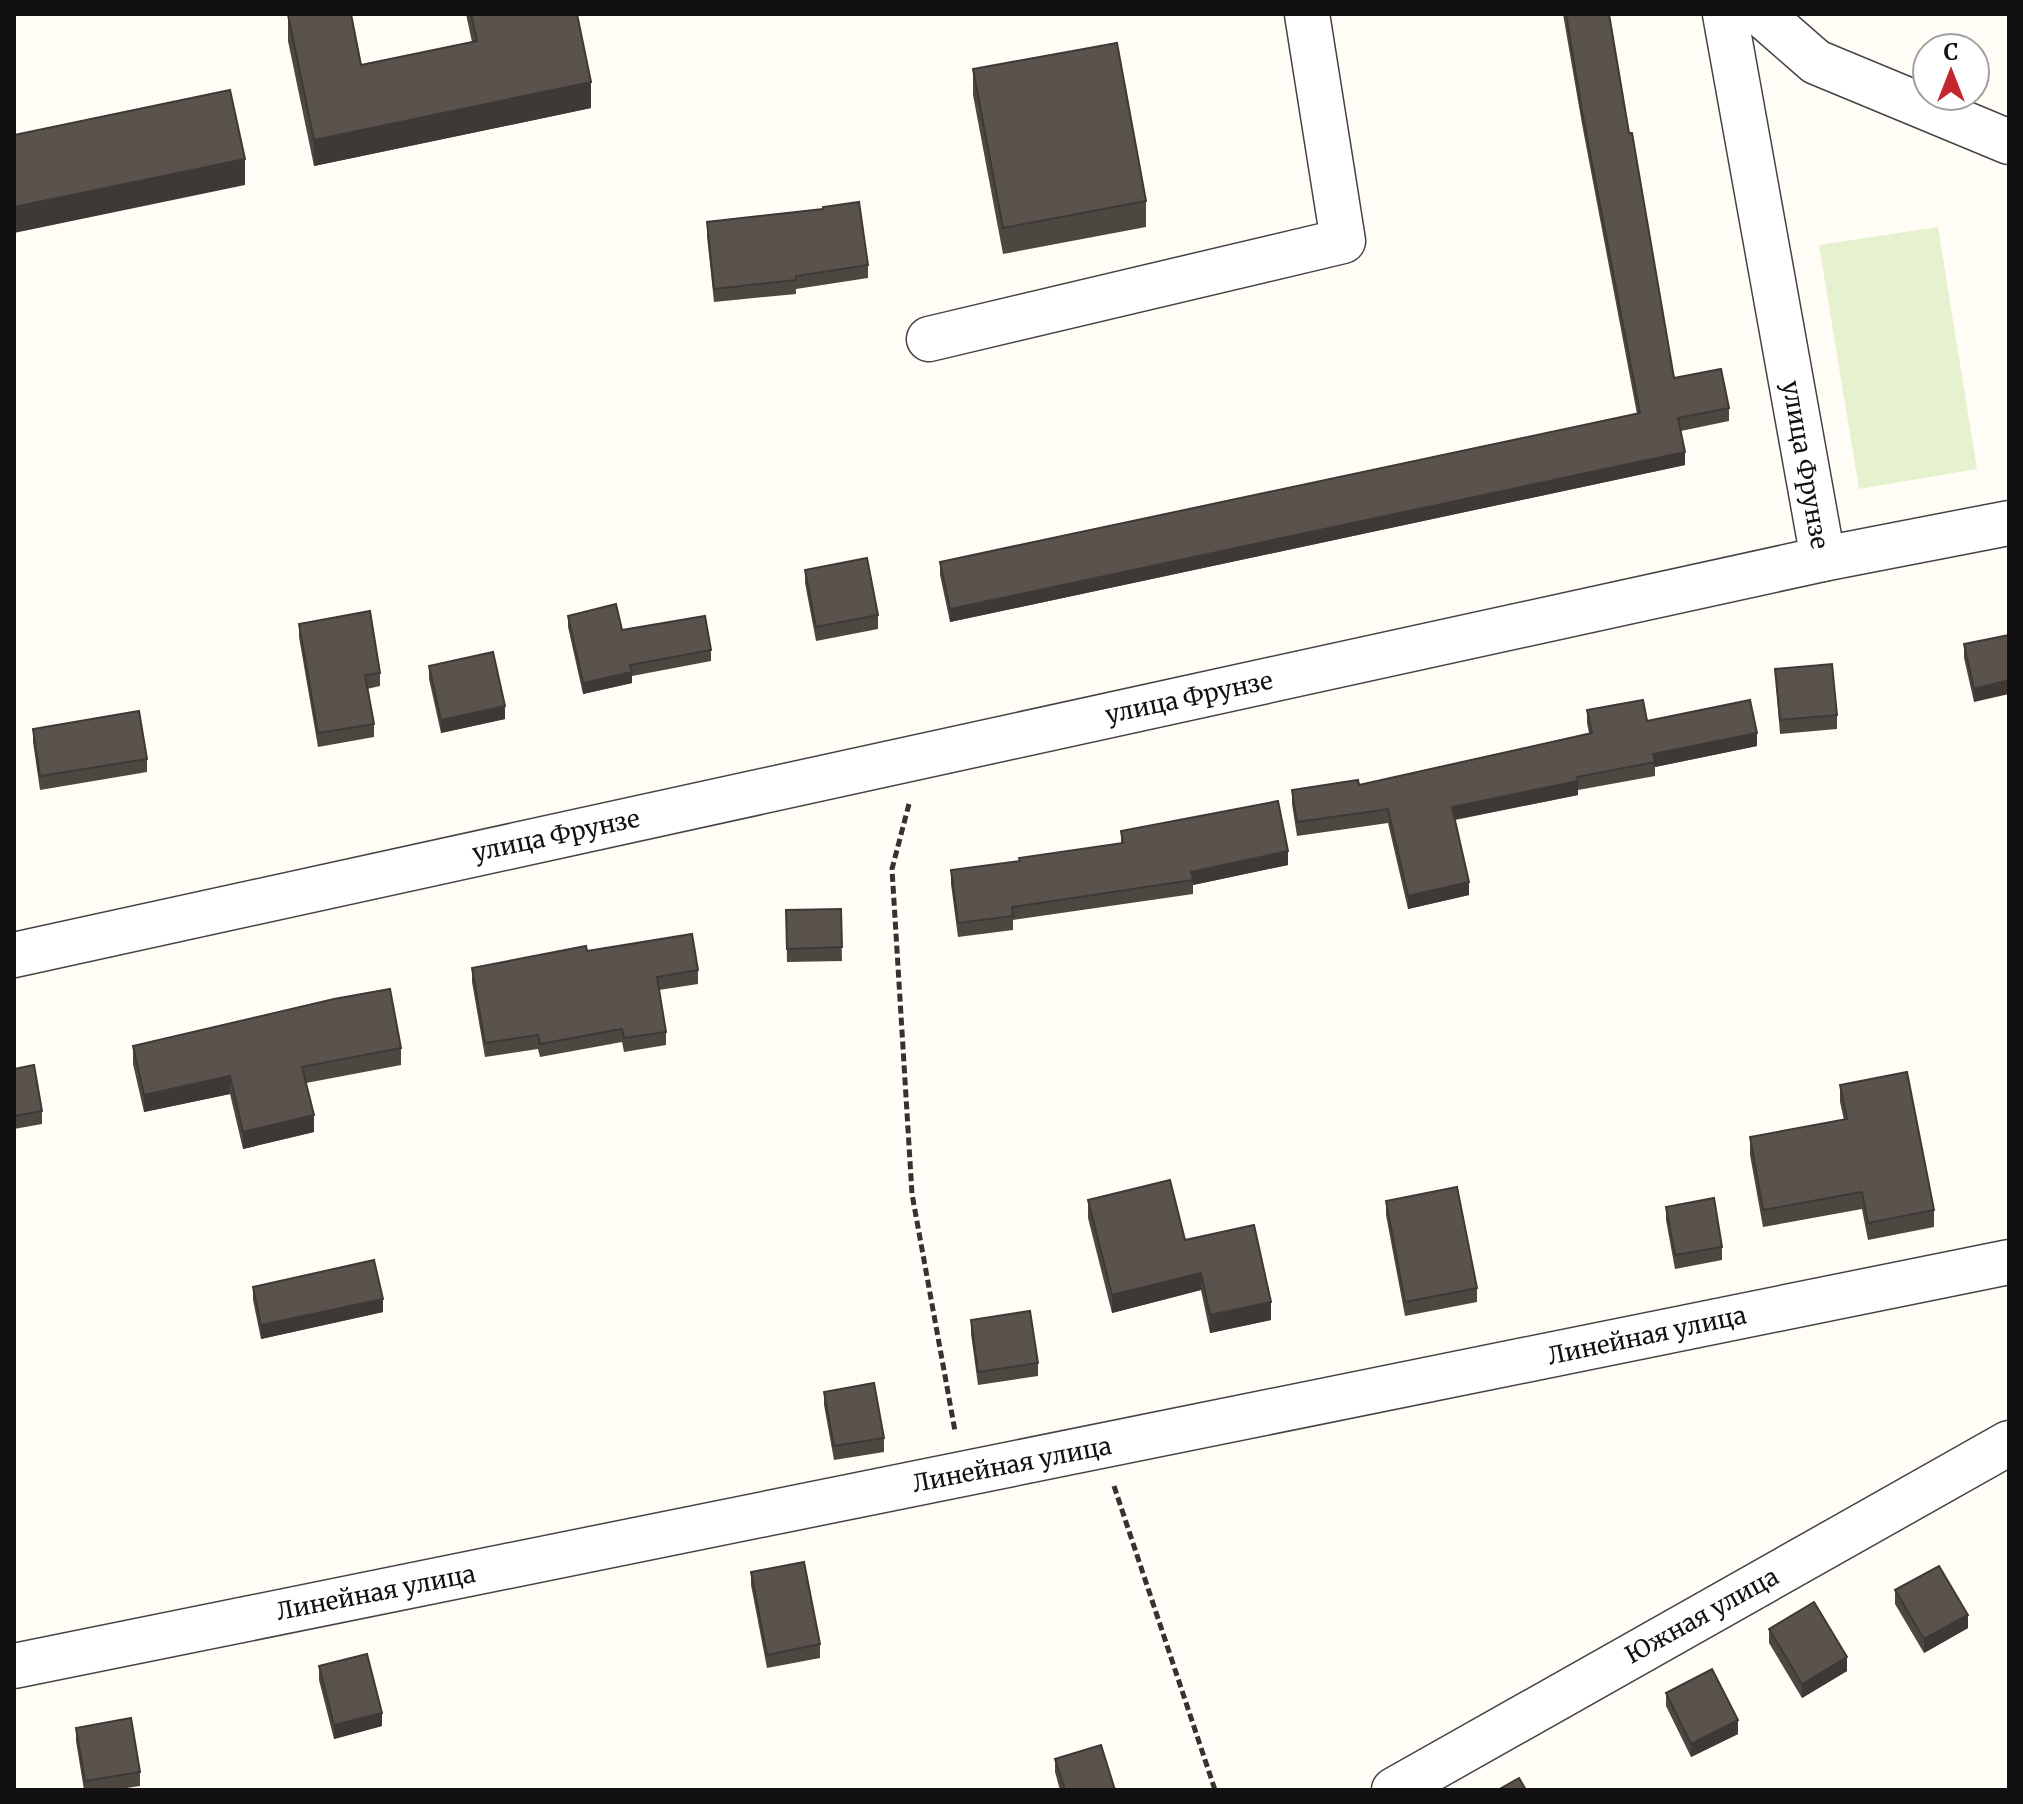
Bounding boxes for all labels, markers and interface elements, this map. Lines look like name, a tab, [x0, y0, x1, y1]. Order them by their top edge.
north arrow	[1911, 32, 1991, 112]
text: С	[1944, 38, 1958, 66]
street label: улица Фрунзе	[1775, 378, 1836, 551]
street label: улица Фрунзе	[1102, 665, 1275, 730]
street label: улица Фрунзе	[469, 803, 642, 868]
street label: Линейная улица	[1545, 1299, 1749, 1372]
street label: Линейная улица	[910, 1430, 1114, 1499]
street label: Линейная улица	[274, 1558, 478, 1627]
street label: Южная улица	[1620, 1561, 1784, 1670]

